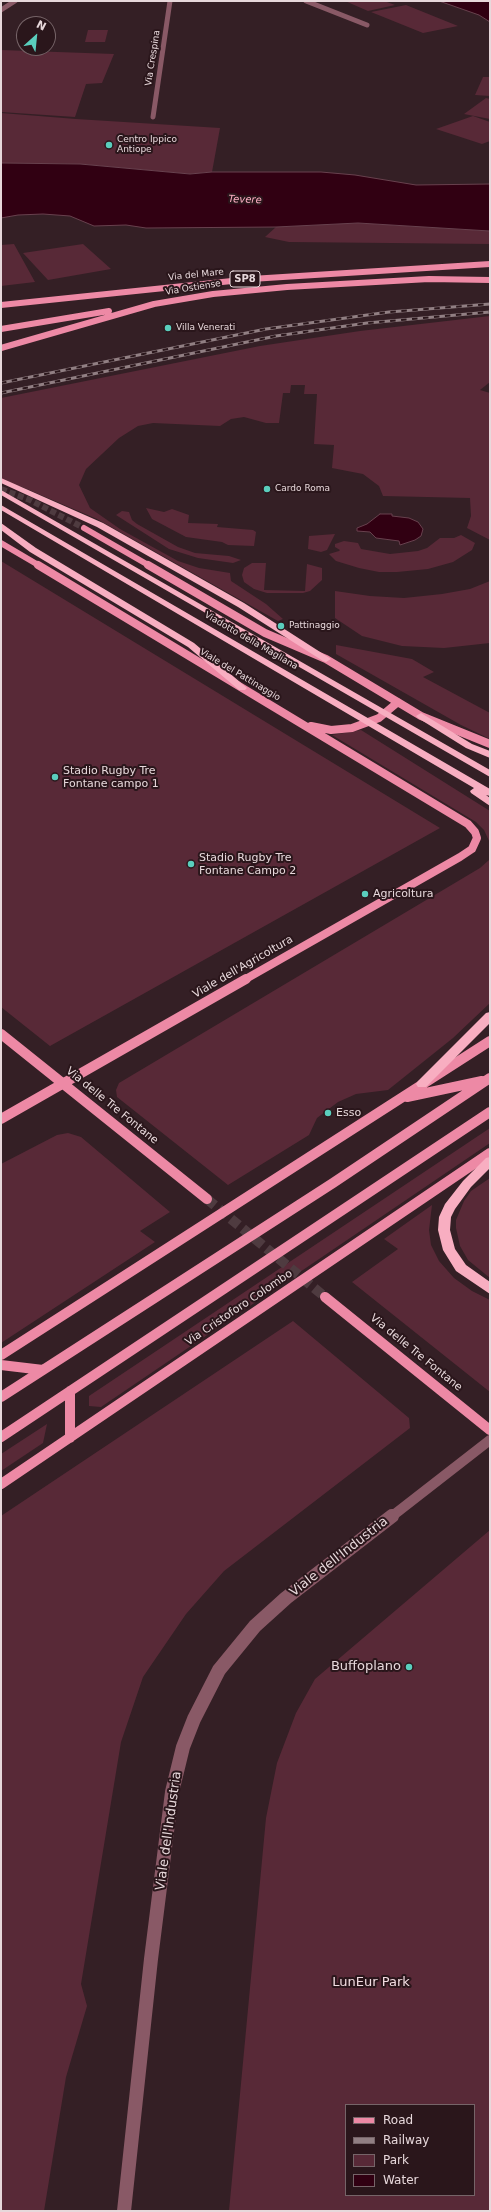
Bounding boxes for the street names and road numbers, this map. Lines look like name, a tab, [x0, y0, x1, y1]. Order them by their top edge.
street label: Via Crespina	[143, 29, 163, 87]
street label: Via del Mare	[168, 267, 224, 283]
road number: SP8	[230, 271, 260, 287]
street label: Via Ostiense	[164, 278, 222, 298]
street label: Viadotto della Magliana	[202, 610, 300, 672]
street label: Viale del Pattinaggio	[198, 647, 282, 703]
street label: Viale dell'Agricoltura	[190, 933, 296, 1001]
street label: Via delle Tre Fontane	[63, 1065, 161, 1147]
street label: Via Cristoforo Colombo	[183, 1267, 295, 1349]
street label: Via delle Tre Fontane	[367, 1312, 465, 1394]
street label: Viale dell'Industria	[287, 1514, 391, 1600]
street label: Viale dell'Industria	[153, 1770, 185, 1892]

